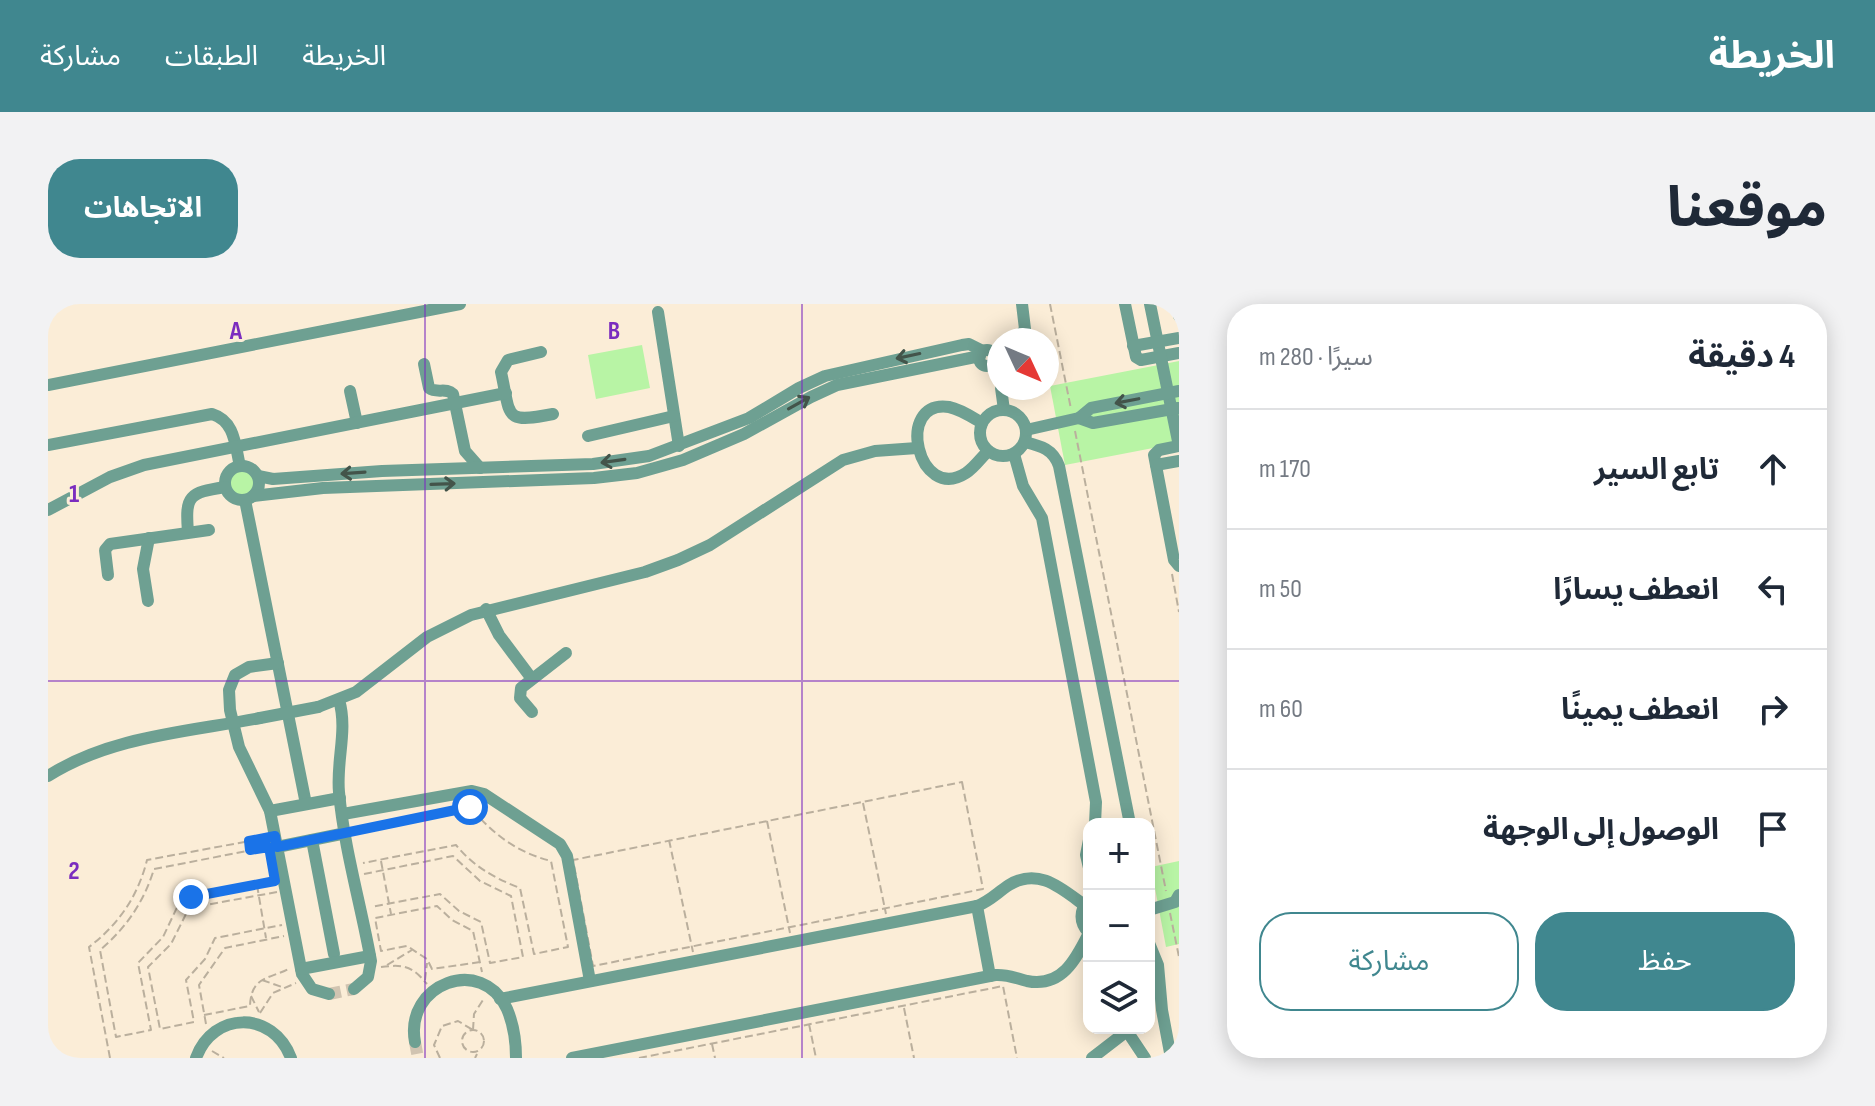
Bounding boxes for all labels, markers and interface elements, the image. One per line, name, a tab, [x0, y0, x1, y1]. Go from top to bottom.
text: الخريطة	[1709, 34, 1835, 79]
text: مشاركة	[40, 40, 121, 73]
text: الطبقات	[165, 40, 258, 73]
text: الخريطة	[302, 40, 386, 73]
button: الاتجاهات	[48, 159, 238, 258]
text: موقعنا	[1667, 176, 1827, 243]
text: A	[229, 316, 243, 347]
text: B	[608, 316, 620, 347]
north arrow	[987, 328, 1059, 400]
text: 4 دقيقة	[1688, 336, 1795, 377]
text: سيرًا · 280 m	[1259, 342, 1373, 373]
one-way arrow	[896, 349, 921, 364]
one-way arrow	[1115, 394, 1140, 409]
one-way arrow	[787, 395, 810, 411]
icon: ahead	[1751, 447, 1795, 491]
text: تابع السير	[1594, 452, 1719, 488]
one-way arrow	[600, 454, 627, 469]
text: 170 m	[1259, 454, 1311, 485]
one-way arrow	[340, 466, 367, 481]
one-way arrow	[429, 476, 456, 491]
text: 1	[69, 479, 79, 510]
icon: left	[1751, 567, 1795, 611]
text: انعطف يسارًا	[1553, 572, 1719, 608]
text: 50 m	[1259, 574, 1302, 605]
icon: right	[1751, 687, 1795, 731]
text: انعطف يمينًا	[1561, 692, 1719, 728]
text: 60 m	[1259, 694, 1303, 725]
route start	[452, 789, 488, 825]
icon: arrive	[1751, 807, 1795, 851]
text: الوصول إلى الوجهة	[1483, 812, 1719, 848]
map controls	[1083, 818, 1155, 1034]
button: +	[1083, 818, 1155, 890]
text: 2	[68, 856, 80, 887]
route end	[173, 879, 209, 915]
button: −	[1083, 890, 1155, 962]
button: مشاركة	[1259, 912, 1519, 1011]
button: حفظ	[1535, 912, 1795, 1011]
button: layers	[1083, 962, 1155, 1034]

